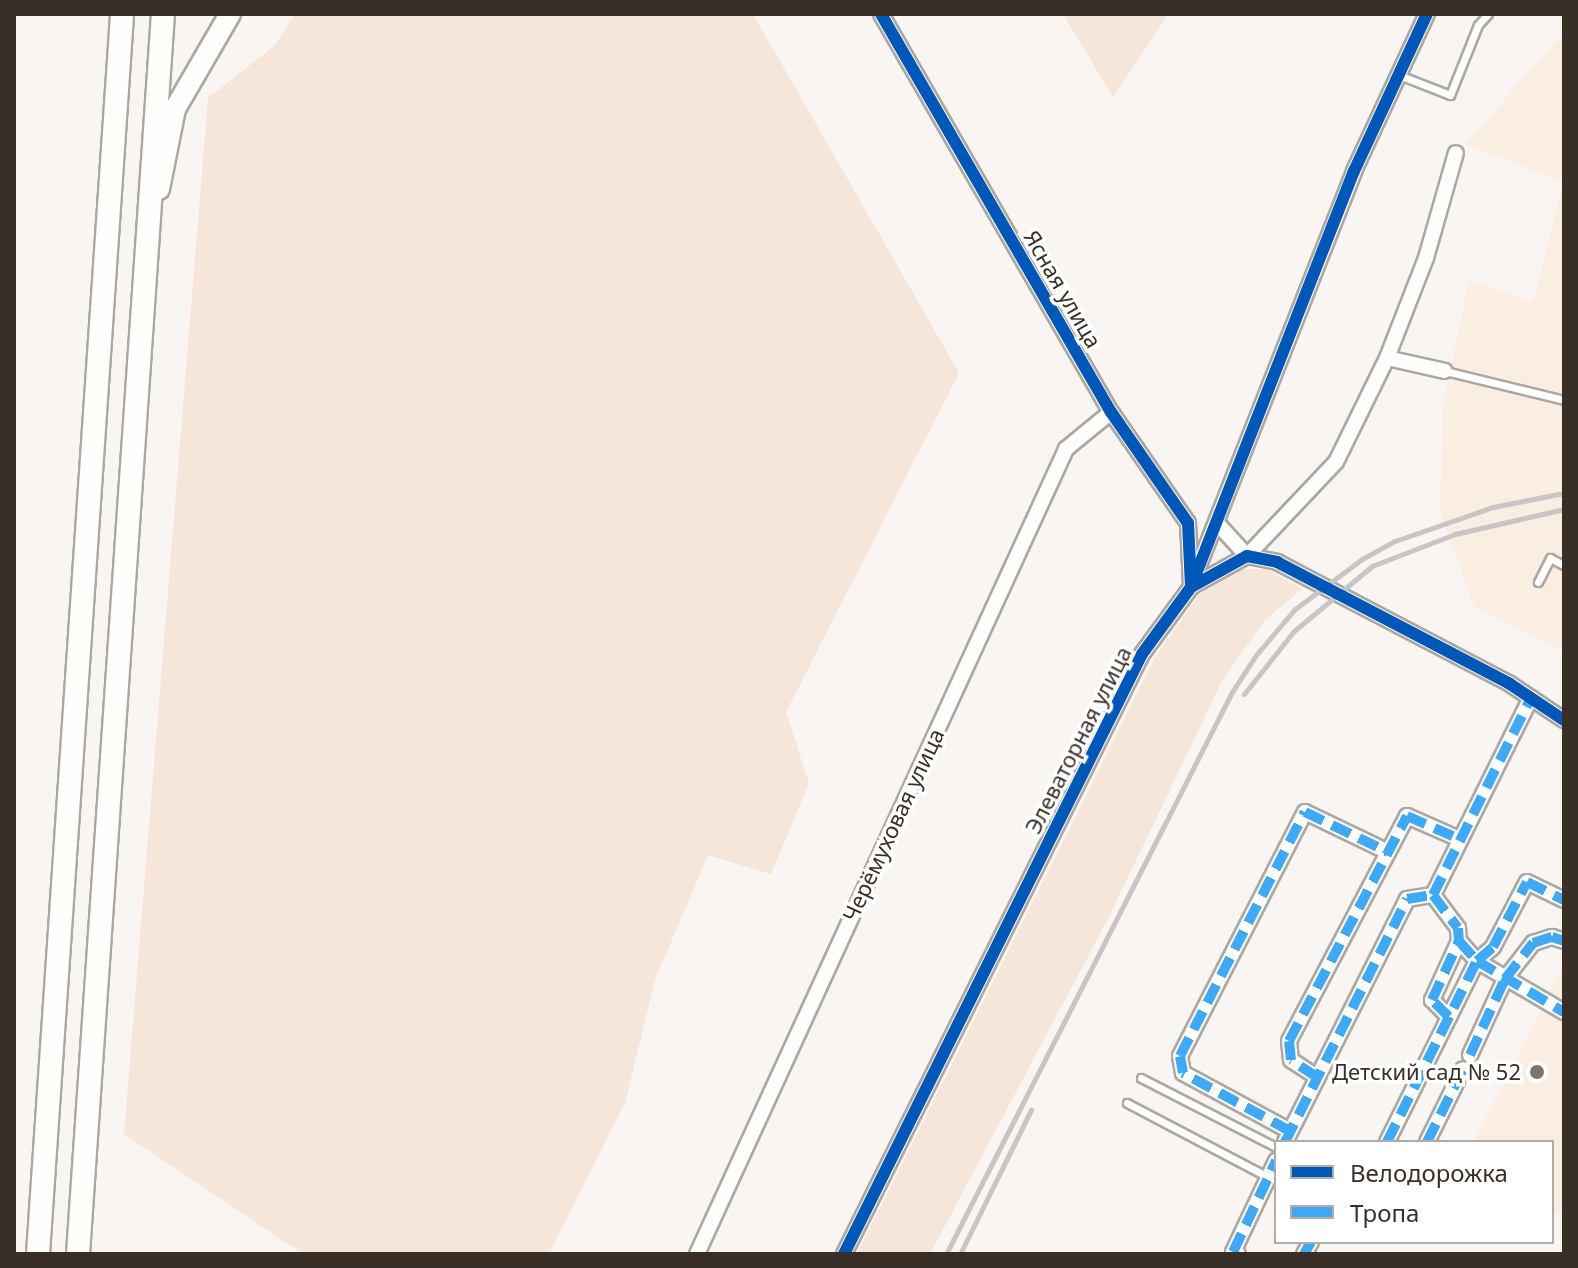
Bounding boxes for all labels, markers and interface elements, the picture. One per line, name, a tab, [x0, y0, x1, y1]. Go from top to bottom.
street label: Ясная улица	[1019, 225, 1107, 353]
street label: Элеваторная улица	[1019, 642, 1137, 838]
street label: Черёмуховая улица	[837, 724, 949, 926]
place label: Детский сад № 52	[1332, 1059, 1521, 1085]
marker: Детский сад № 52	[1528, 1063, 1546, 1081]
legend	[1274, 1140, 1554, 1244]
text: Велодорожка	[1350, 1156, 1508, 1189]
text: Тропа	[1350, 1196, 1419, 1229]

